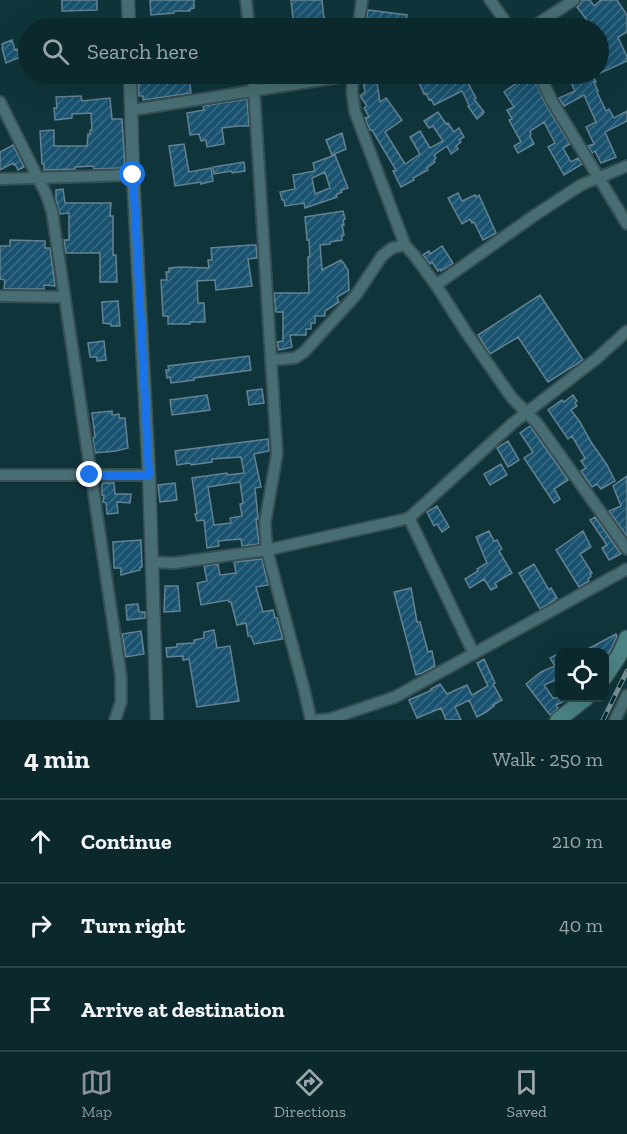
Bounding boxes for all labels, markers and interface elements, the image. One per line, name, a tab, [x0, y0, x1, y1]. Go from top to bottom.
search box	[18, 18, 609, 84]
icon: search	[39, 35, 72, 68]
text: Search here	[87, 38, 198, 65]
route start	[119, 161, 145, 187]
route end	[76, 461, 102, 487]
map controls	[555, 648, 609, 702]
button: locate	[555, 648, 609, 702]
text: 4 min	[24, 743, 90, 775]
text: Walk · 250 m	[493, 747, 603, 771]
icon: ahead	[24, 825, 57, 858]
text: Continue	[81, 828, 172, 855]
text: 210 m	[552, 829, 603, 853]
icon: right	[24, 909, 57, 942]
text: Turn right	[81, 912, 185, 939]
text: 40 m	[559, 913, 603, 937]
icon: arrive	[24, 993, 57, 1026]
text: Arrive at destination	[81, 996, 284, 1023]
tab: Map	[80, 1066, 113, 1121]
tab: Directions	[274, 1066, 346, 1121]
tab: Saved	[507, 1066, 547, 1121]

